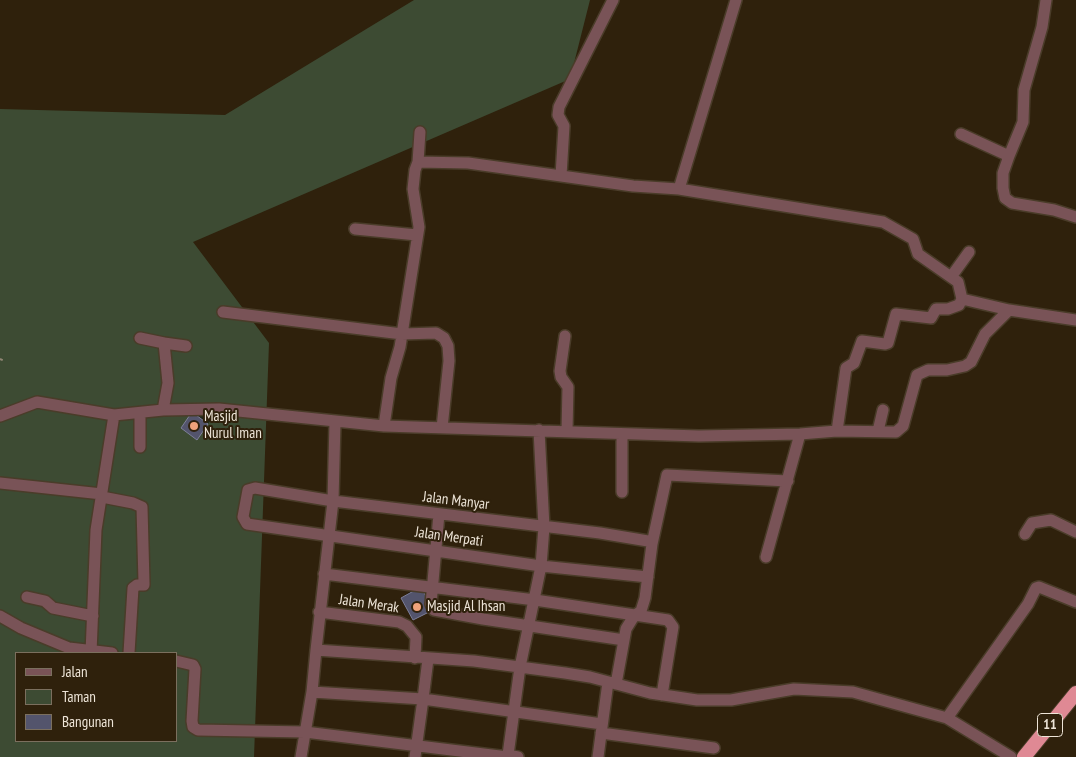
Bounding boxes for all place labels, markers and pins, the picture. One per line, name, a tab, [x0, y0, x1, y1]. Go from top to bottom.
place label: Masjid Nurul Iman	[204, 408, 262, 443]
marker: Masjid Nurul Iman	[188, 420, 200, 432]
place label: Masjid Al Ihsan	[427, 598, 505, 616]
marker: Masjid Al Ihsan	[411, 601, 423, 613]

